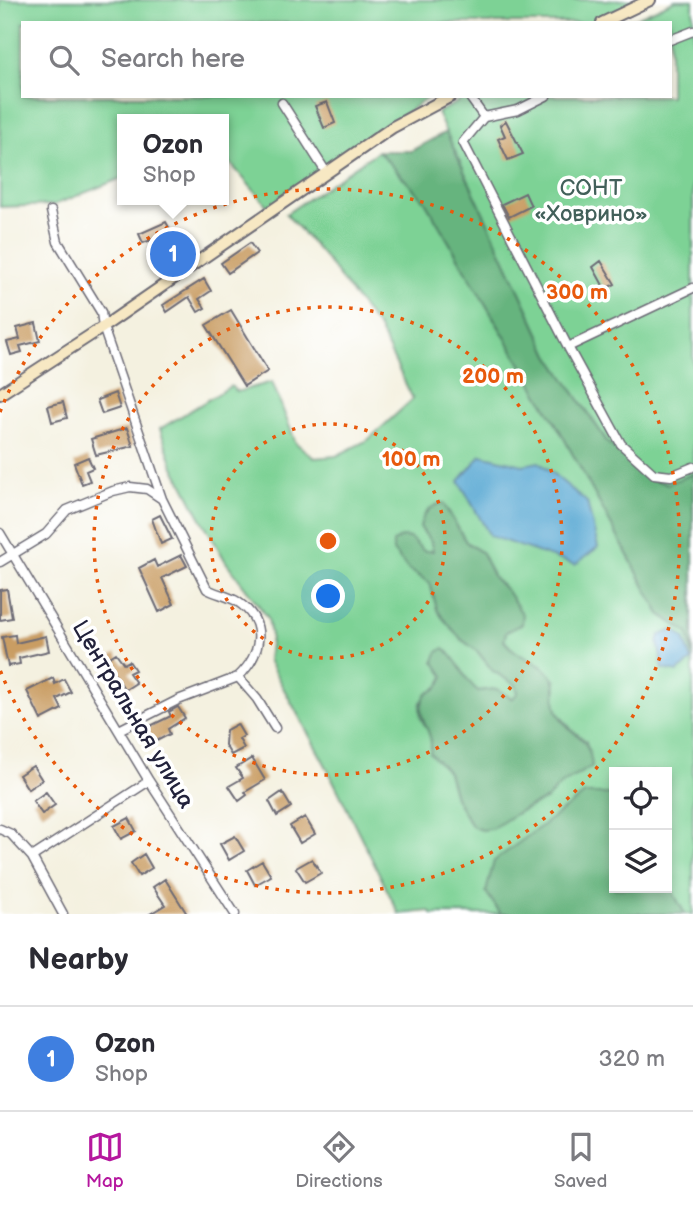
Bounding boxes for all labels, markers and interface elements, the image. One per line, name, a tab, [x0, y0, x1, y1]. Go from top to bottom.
search box	[21, 21, 672, 98]
icon: search	[45, 41, 83, 79]
text: Search here	[101, 44, 245, 75]
popup	[117, 114, 229, 205]
text: Ozon	[143, 130, 203, 161]
text: Shop	[143, 161, 196, 189]
park label: СОНТ «Ховрино»	[534, 174, 648, 228]
pin: 1	[150, 228, 196, 280]
text: 300 m	[546, 280, 608, 305]
text: 200 m	[462, 364, 524, 389]
text: 100 m	[382, 447, 440, 472]
centre of rings	[316, 529, 340, 553]
your location	[311, 579, 345, 613]
street label: Центральная улица	[66, 615, 201, 814]
map controls	[609, 767, 672, 893]
button: locate	[609, 767, 672, 830]
button: layers	[609, 830, 672, 893]
text: Nearby	[28, 942, 128, 978]
text: Ozon	[95, 1029, 156, 1060]
text: 1	[46, 1045, 56, 1073]
text: 320 m	[599, 1045, 665, 1073]
text: Shop	[95, 1060, 148, 1088]
tab: Map	[86, 1128, 124, 1193]
tab: Directions	[295, 1128, 383, 1193]
tab: Saved	[554, 1128, 607, 1193]

